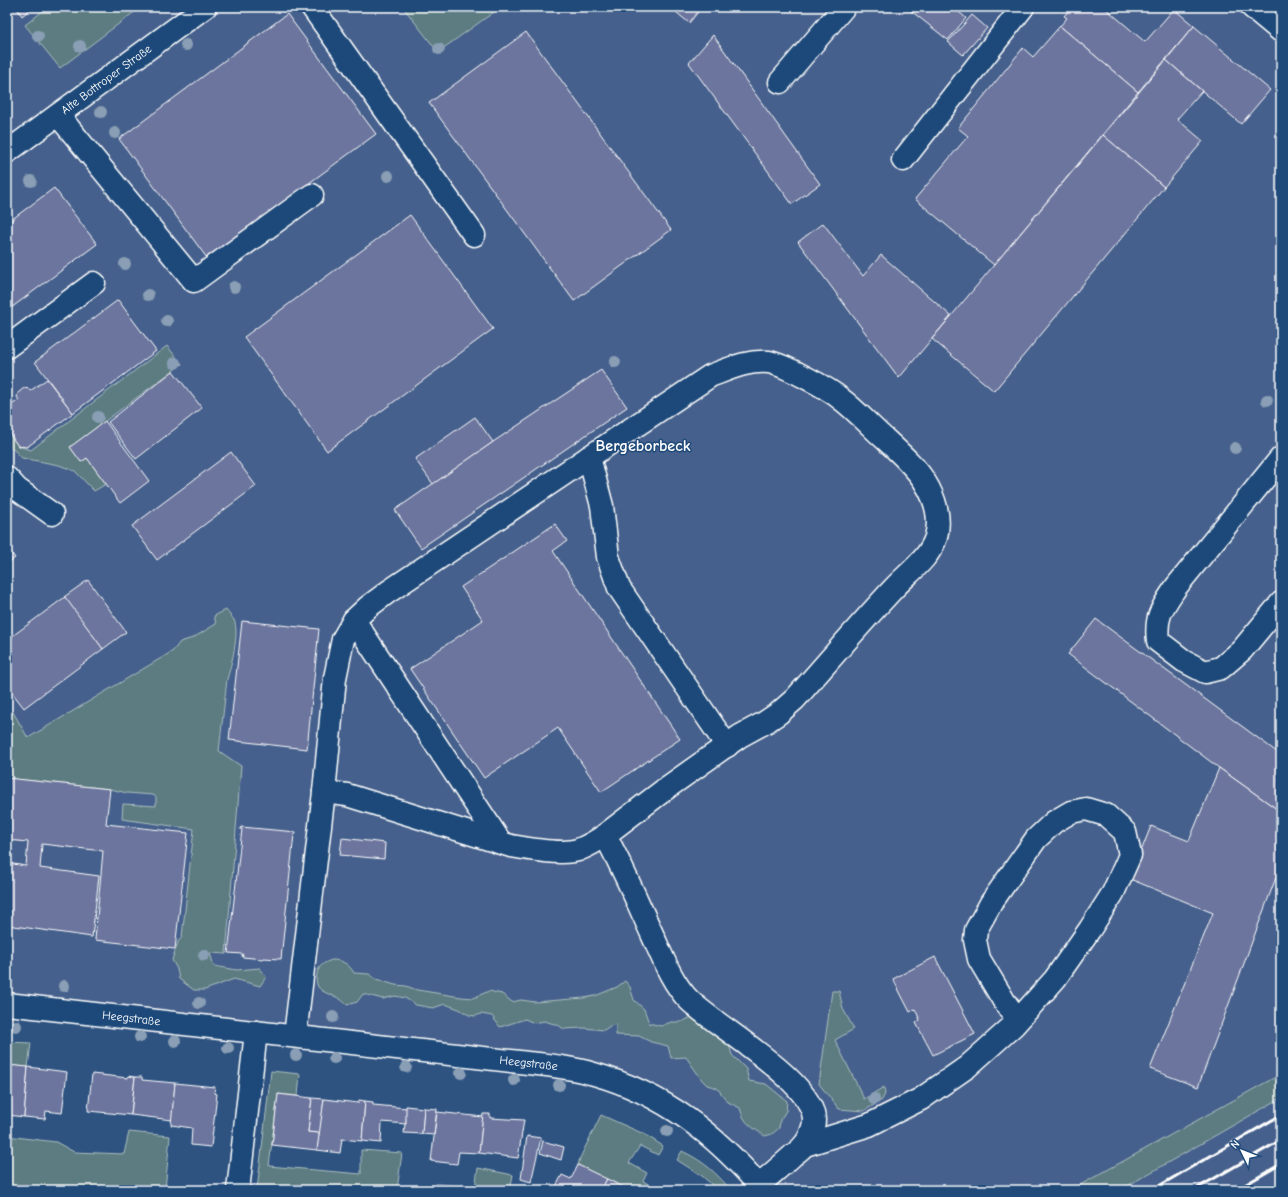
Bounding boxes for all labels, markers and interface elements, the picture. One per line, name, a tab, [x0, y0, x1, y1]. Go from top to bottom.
street label: Alte Bottroper Straße	[58, 42, 154, 117]
district label: Bergeborbeck	[596, 437, 691, 455]
street label: Heegstraße	[101, 1008, 161, 1028]
street label: Heegstraße	[499, 1053, 559, 1073]
north arrow	[1222, 1131, 1262, 1171]
text: N	[1228, 1137, 1242, 1152]

